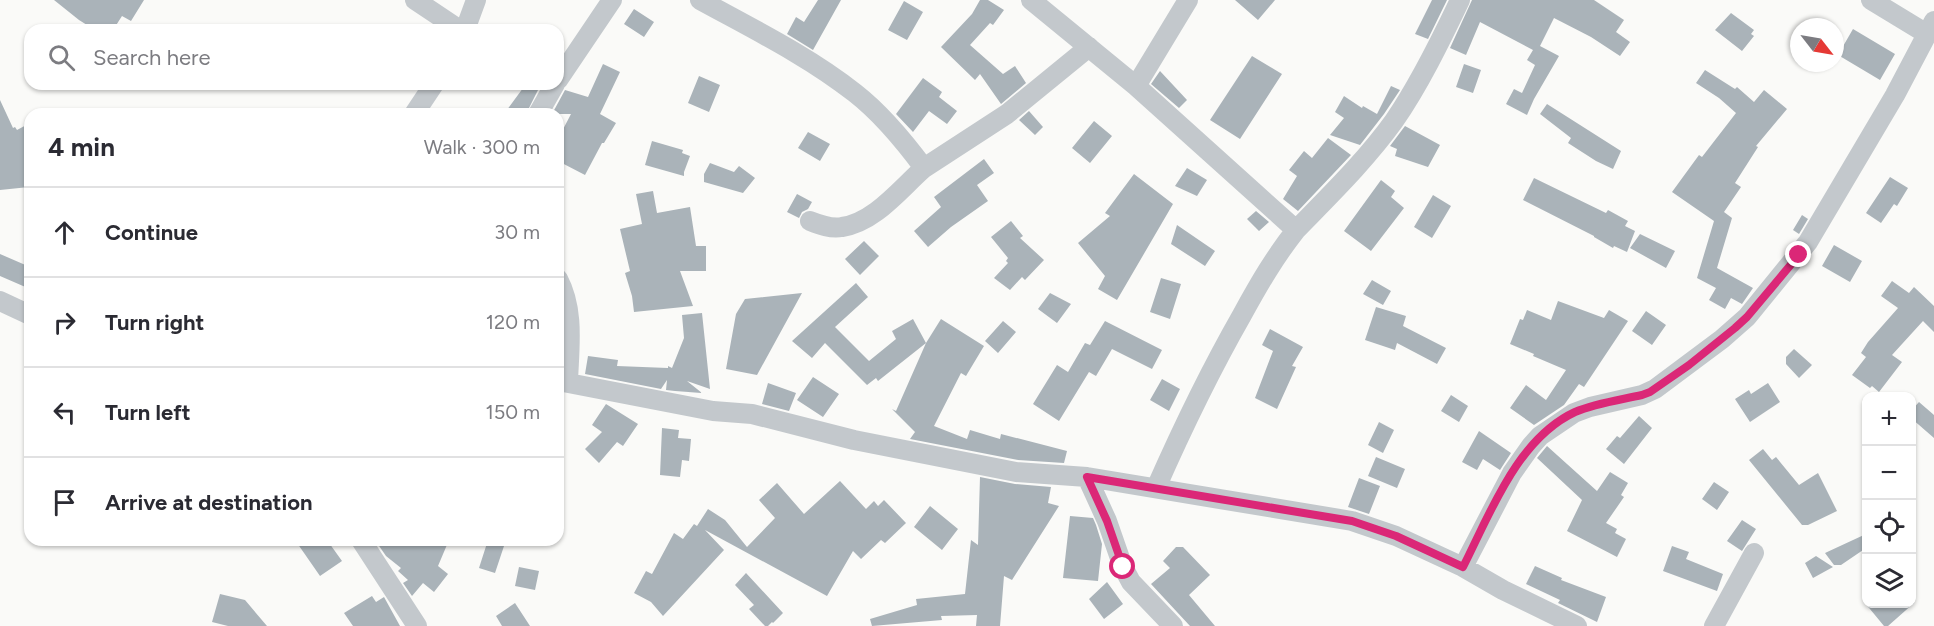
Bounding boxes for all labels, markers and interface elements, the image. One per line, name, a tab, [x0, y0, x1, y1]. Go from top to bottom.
north arrow	[1790, 18, 1844, 72]
search box	[24, 24, 564, 90]
icon: search	[45, 41, 78, 74]
text: Search here	[93, 44, 211, 71]
text: 4 min	[48, 131, 115, 163]
text: Walk · 300 m	[424, 135, 540, 159]
icon: ahead	[48, 216, 81, 249]
text: Continue	[105, 219, 198, 246]
text: 30 m	[494, 220, 540, 244]
route end	[1785, 241, 1811, 267]
icon: right	[48, 306, 81, 339]
text: Turn right	[105, 309, 204, 336]
text: 120 m	[486, 310, 540, 334]
map controls	[1862, 392, 1916, 608]
button: +	[1862, 392, 1916, 446]
icon: left	[48, 396, 81, 429]
text: Turn left	[105, 399, 191, 426]
text: 150 m	[485, 400, 540, 424]
button: −	[1862, 446, 1916, 500]
icon: arrive	[48, 486, 81, 519]
text: Arrive at destination	[105, 489, 313, 516]
button: locate	[1862, 500, 1916, 554]
route start	[1109, 553, 1135, 579]
button: layers	[1862, 554, 1916, 608]

